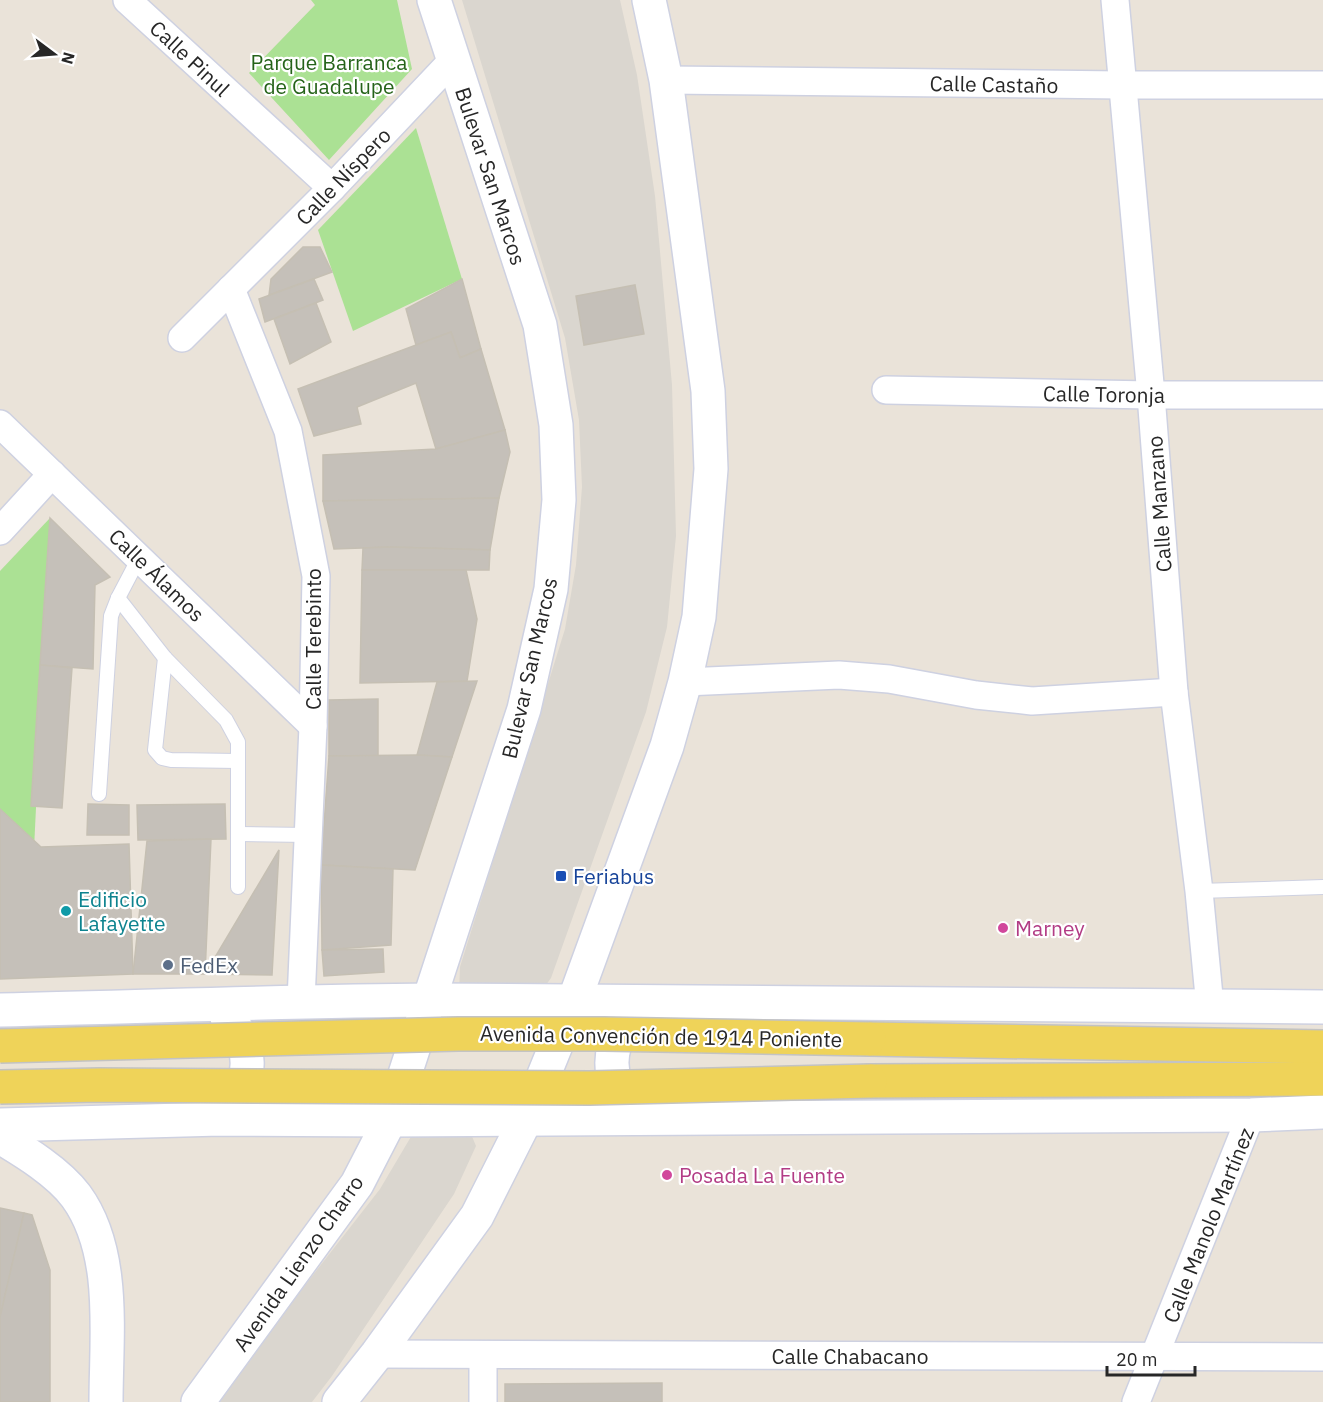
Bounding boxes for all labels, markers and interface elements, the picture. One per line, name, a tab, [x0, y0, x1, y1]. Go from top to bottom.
street label: Calle Pinul	[144, 14, 236, 102]
north arrow	[24, 24, 84, 84]
park label: Parque Barranca de Guadalupe	[250, 48, 408, 100]
text: N	[57, 50, 80, 66]
street label: Calle Castaño	[929, 69, 1059, 99]
street label: Bulevar San Marcos	[449, 84, 533, 268]
street label: Calle Níspero	[289, 121, 397, 231]
street label: Calle Toronja	[1043, 379, 1165, 409]
street label: Calle Manzano	[1140, 435, 1178, 573]
street label: Calle Álamos	[103, 522, 211, 628]
street label: Calle Terebinto	[299, 568, 327, 710]
street label: Bulevar San Marcos	[495, 575, 563, 761]
place label: Feriabus	[573, 862, 654, 890]
marker: Feriabus	[554, 869, 568, 883]
place label: Edificio Lafayette	[78, 885, 166, 937]
marker: Edificio Lafayette	[59, 904, 73, 918]
place label: Marney	[1015, 914, 1085, 942]
marker: Marney	[996, 921, 1010, 935]
place label: FedEx	[180, 951, 238, 979]
marker: FedEx	[161, 958, 175, 972]
street label: Avenida Convención de 1914 Poniente	[480, 1019, 842, 1053]
street label: Calle Manolo Martínez	[1156, 1123, 1260, 1327]
place label: Posada La Fuente	[679, 1161, 845, 1189]
marker: Posada La Fuente	[660, 1168, 674, 1182]
street label: Avenida Lienzo Charro	[227, 1169, 369, 1357]
scale bar	[1107, 1339, 1196, 1377]
street label: Calle Chabacano	[771, 1342, 929, 1370]
text: 20 m	[1116, 1348, 1158, 1371]

